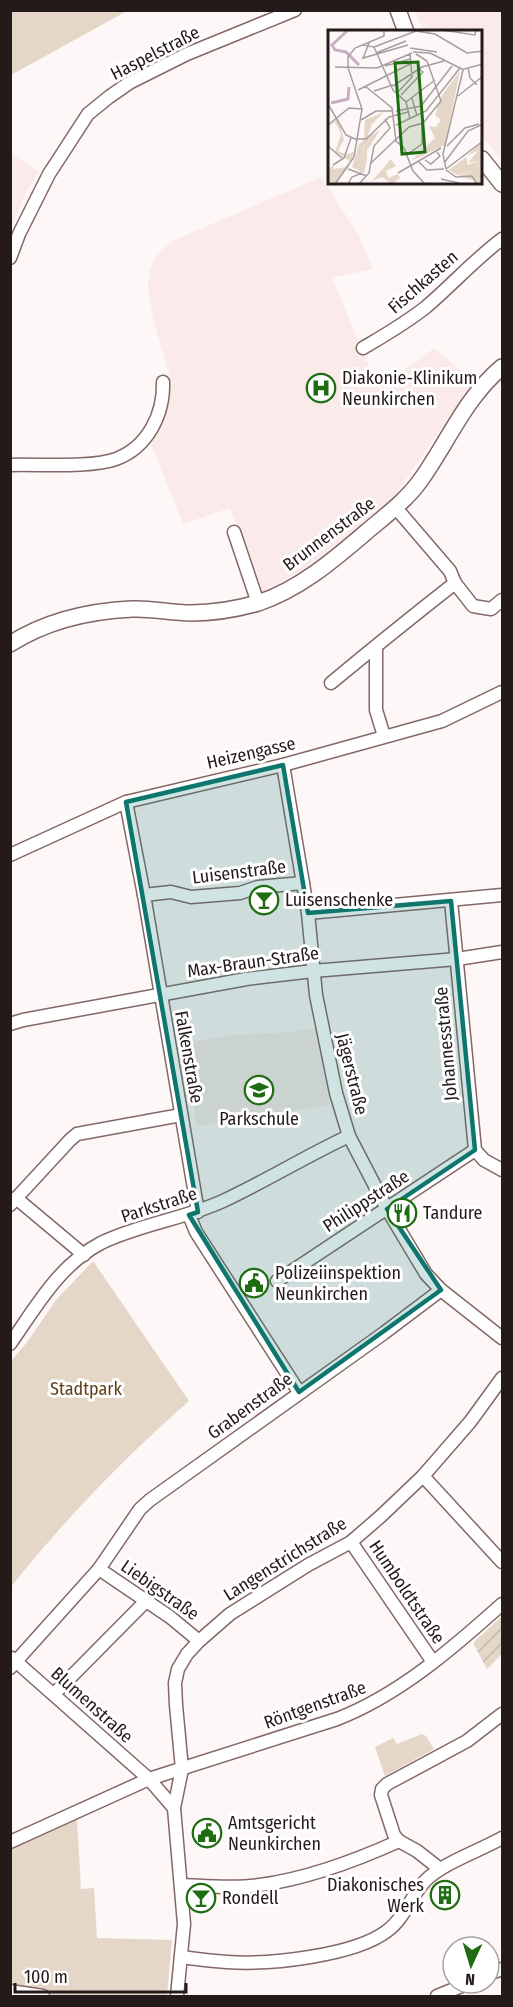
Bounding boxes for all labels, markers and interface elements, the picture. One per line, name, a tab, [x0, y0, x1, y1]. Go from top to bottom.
street label: Haspelstraße	[107, 21, 203, 85]
inset map	[328, 30, 483, 184]
street label: Fischkasten	[384, 246, 462, 318]
place label: Diakonie-Klinikum Neunkirchen	[342, 367, 477, 410]
hospital icon: Diakonie-Klinikum Neunkirchen	[305, 372, 337, 404]
street label: Brunnenstraße	[279, 492, 379, 576]
street label: Heizengasse	[204, 732, 298, 774]
street label: Luisenstraße	[191, 855, 287, 889]
bar icon: Luisenschenke	[248, 884, 280, 916]
place label: Luisenschenke	[285, 889, 393, 911]
street label: Max-Braun-Straße	[186, 942, 320, 982]
street label: Johannesstraße	[430, 986, 462, 1102]
street label: Falkenstraße	[170, 1009, 208, 1105]
street label: Jägerstraße	[331, 1031, 373, 1117]
school or university icon: Parkschule	[243, 1074, 275, 1106]
place label: Parkschule	[219, 1108, 299, 1130]
street label: Philippstraße	[319, 1165, 413, 1237]
street label: Parkstraße	[118, 1182, 200, 1228]
restaurant icon: Tandure	[386, 1197, 418, 1229]
place label: Tandure	[423, 1202, 483, 1224]
place label: Polizeiinspektion Neunkirchen	[275, 1262, 401, 1305]
public building icon: Polizeiinspektion Neunkirchen	[238, 1267, 270, 1299]
street label: Grabenstraße	[203, 1368, 297, 1444]
park label: Stadtpark	[50, 1378, 123, 1400]
street label: Langenstrichstraße	[219, 1512, 351, 1606]
street label: Humboldtstraße	[364, 1536, 450, 1648]
street label: Liebigstraße	[117, 1555, 203, 1625]
street label: Blumenstraße	[46, 1662, 138, 1748]
street label: Röntgenstraße	[261, 1676, 369, 1734]
place label: Amtsgericht Neunkirchen	[228, 1812, 321, 1855]
public building icon: Amtsgericht Neunkirchen	[191, 1817, 223, 1849]
place label: Diakonisches Werk	[327, 1874, 425, 1917]
building icon: Diakonisches Werk	[429, 1879, 461, 1911]
bar icon: Rondell	[185, 1882, 217, 1914]
place label: Rondell	[222, 1887, 279, 1909]
north arrow	[441, 1935, 501, 1995]
scale bar	[15, 1956, 186, 1994]
text: 100 m	[24, 1966, 68, 1988]
text: N	[465, 1970, 475, 1989]

